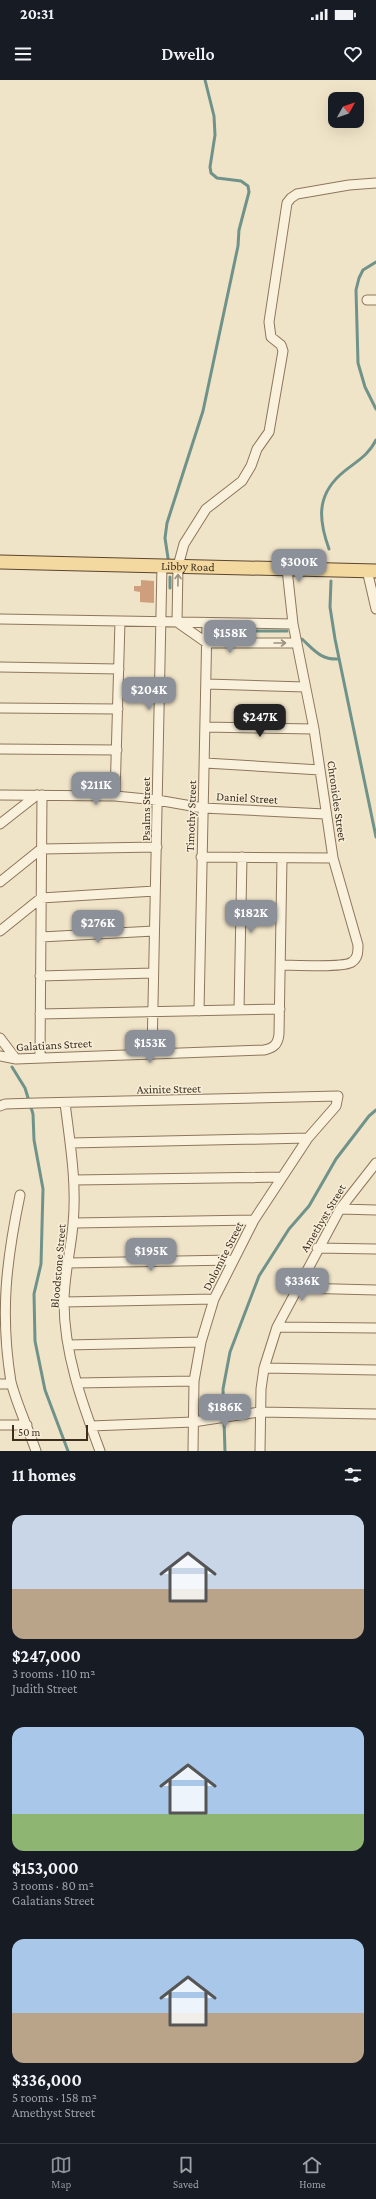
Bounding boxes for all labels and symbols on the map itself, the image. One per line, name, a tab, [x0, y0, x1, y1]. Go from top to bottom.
north arrow	[328, 92, 364, 128]
pin: $300K	[271, 549, 327, 583]
street label: Libby Road	[161, 559, 216, 574]
one-way arrow	[174, 574, 182, 587]
pin: $158K	[202, 620, 258, 654]
one-way arrow	[273, 639, 286, 647]
pin: $204K	[121, 677, 177, 711]
pin: $247K	[232, 704, 288, 738]
street label: Chronicles Street	[324, 760, 350, 843]
pin: $211K	[68, 772, 124, 806]
street label: Psalms Street	[139, 776, 153, 841]
street label: Timothy Street	[183, 779, 199, 852]
street label: Daniel Street	[216, 789, 279, 807]
pin: $182K	[223, 900, 279, 934]
pin: $276K	[70, 910, 126, 944]
pin: $153K	[122, 1030, 178, 1064]
street label: Galatians Street	[16, 1036, 93, 1054]
street label: Axinite Street	[137, 1081, 202, 1097]
street label: Amethyst Street	[297, 1181, 349, 1254]
street label: Dolomite Street	[200, 1218, 247, 1293]
street label: Bloodstone Street	[47, 1222, 69, 1309]
pin: $195K	[123, 1238, 179, 1272]
pin: $336K	[274, 1268, 330, 1302]
pin: $186K	[197, 1394, 253, 1428]
scale bar	[12, 1423, 88, 1442]

